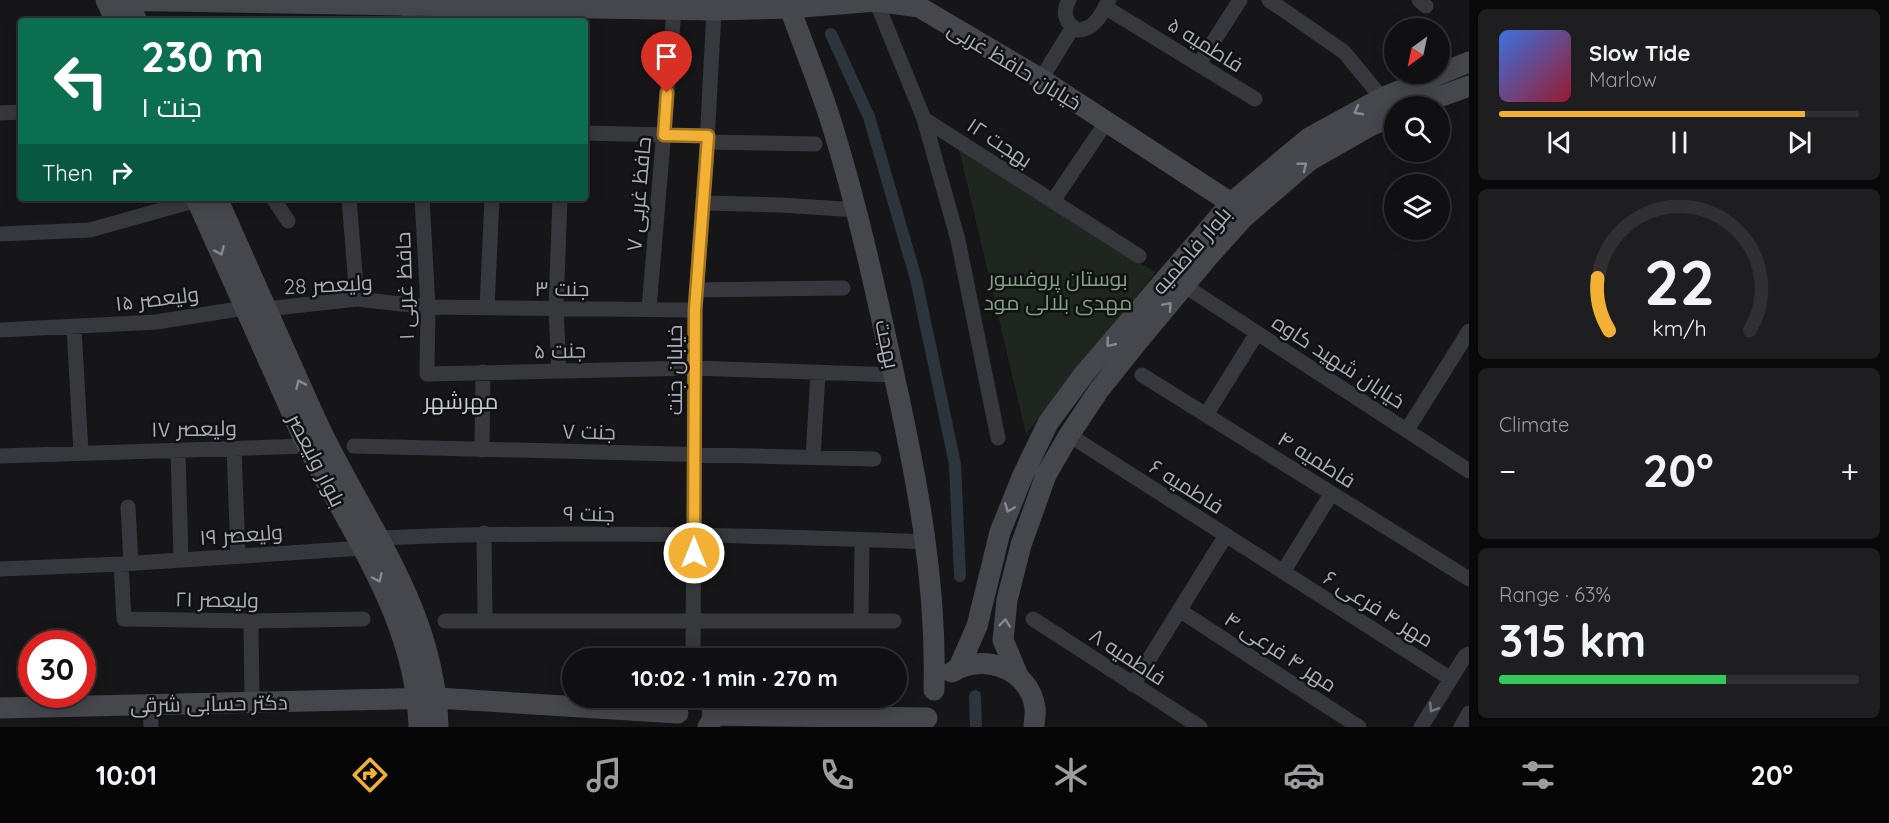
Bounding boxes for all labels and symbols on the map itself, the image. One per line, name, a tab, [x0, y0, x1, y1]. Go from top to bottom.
street label: فاطمیه ۵	[1163, 11, 1249, 77]
street label: خیابان حافظ غربی	[943, 15, 1087, 116]
north arrow	[1384, 18, 1450, 84]
pin	[641, 31, 692, 93]
one-way arrow	[1354, 104, 1364, 115]
street label: بهجت ۱۲	[962, 111, 1038, 174]
street label: حافظ غربی ۷	[620, 136, 657, 252]
one-way arrow	[1296, 162, 1307, 173]
street label: بلوار فاطمیه	[1146, 201, 1236, 299]
street label: حافظ غربی ۱	[389, 231, 420, 341]
one-way arrow	[213, 245, 225, 256]
park label: بوستان پروفسور مهدی بلالی مود	[984, 265, 1132, 316]
street label: ولیعصر 28	[283, 269, 373, 299]
street label: جنت ۳	[535, 275, 589, 301]
street label: ولیعصر ۱۵	[114, 280, 200, 316]
one-way arrow	[1161, 302, 1172, 313]
street label: خیابان شهید کاوه	[1267, 308, 1410, 414]
street label: بهجت	[869, 317, 906, 371]
street label: خیابان جنت	[661, 325, 688, 415]
one-way arrow	[1106, 336, 1117, 347]
street label: جنت ۵	[534, 337, 586, 363]
one-way arrow	[296, 379, 308, 390]
district label: مهرشهر	[422, 387, 498, 415]
street label: بلوار ولیعصر	[282, 408, 352, 511]
street label: ولیعصر ۱۷	[151, 414, 237, 442]
street label: جنت ۷	[562, 418, 616, 444]
street label: فاطمیه ۴	[1273, 425, 1361, 493]
street label: فاطمیه ۶	[1145, 453, 1229, 519]
street label: جنت ۹	[563, 500, 615, 526]
one-way arrow	[1004, 502, 1017, 513]
street label: ولیعصر ۱۹	[199, 518, 283, 550]
position arrow	[662, 521, 726, 585]
street label: مهر ۴ فرعی ۶	[1319, 564, 1439, 653]
one-way arrow	[371, 571, 383, 582]
street label: ولیعصر ۲۱	[175, 585, 259, 613]
street label: مهر ۴ فرعی ۴	[1219, 605, 1342, 698]
one-way arrow	[998, 618, 1011, 627]
street label: فاطمیه ۸	[1085, 622, 1171, 690]
speed limit sign: 30	[18, 630, 96, 708]
street label: دکتر حسابی شرقی	[130, 689, 288, 718]
one-way arrow	[1430, 701, 1441, 712]

